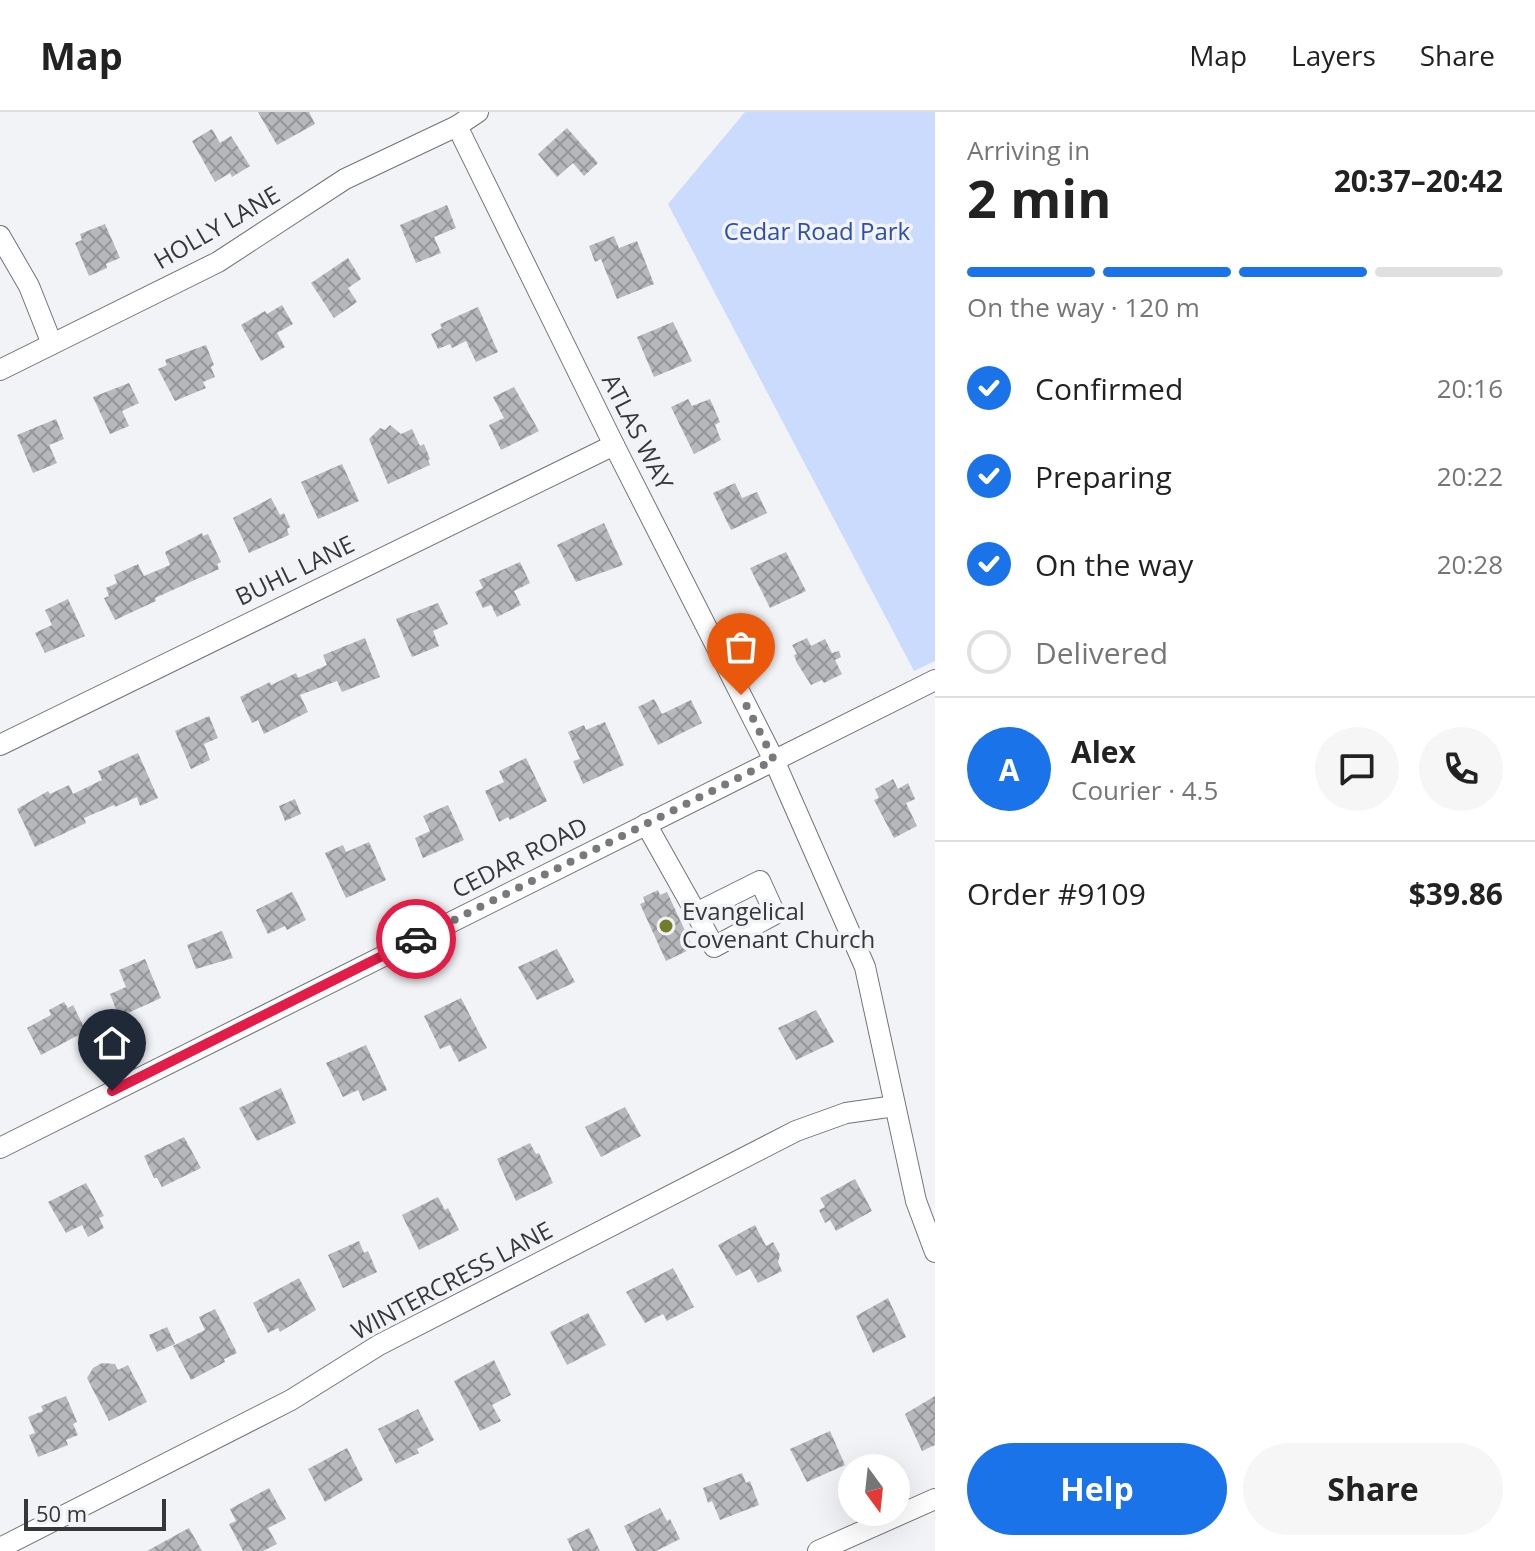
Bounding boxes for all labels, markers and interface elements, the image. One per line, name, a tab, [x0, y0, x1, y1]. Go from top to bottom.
text: Map	[40, 29, 123, 81]
text: Map	[1189, 36, 1247, 74]
text: Layers	[1291, 36, 1376, 74]
text: Share	[1420, 36, 1495, 74]
text: Arriving in	[967, 132, 1090, 168]
text: 20:37–20:42	[1334, 160, 1503, 201]
text: 2 min	[967, 162, 1111, 233]
street label: HOLLY LANE	[147, 177, 285, 276]
park label: Cedar Road Park	[724, 214, 911, 247]
text: On the way · 120 m	[967, 289, 1200, 325]
icon: check	[967, 366, 1011, 410]
street label: ATLAS WAY	[595, 368, 682, 496]
text: Confirmed	[1035, 368, 1183, 409]
text: 20:16	[1437, 370, 1503, 406]
icon: check	[967, 454, 1011, 498]
text: Preparing	[1035, 456, 1172, 497]
text: 20:22	[1437, 458, 1503, 494]
street label: BUHL LANE	[229, 527, 359, 613]
icon: check	[967, 542, 1011, 586]
text: On the way	[1035, 544, 1193, 585]
text: 20:28	[1437, 546, 1503, 582]
pin	[707, 613, 775, 695]
icon: bag	[719, 625, 763, 669]
text: Delivered	[1035, 632, 1168, 673]
button: chat	[1315, 727, 1399, 811]
button: phone	[1419, 727, 1503, 811]
text: Alex	[1071, 731, 1136, 772]
text: A	[999, 749, 1019, 790]
text: Courier · 4.5	[1071, 772, 1218, 808]
street label: CEDAR ROAD	[446, 808, 593, 905]
text: Order #9109	[967, 873, 1146, 914]
text: $39.86	[1409, 873, 1503, 914]
place label: Evangelical Covenant Church	[682, 894, 875, 955]
courier	[376, 899, 456, 979]
icon: car	[394, 917, 438, 961]
marker: Evangelical Covenant Church	[657, 917, 675, 935]
pin	[78, 1009, 146, 1091]
icon: home	[90, 1021, 134, 1065]
street label: WINTERCRESS LANE	[345, 1213, 558, 1347]
button: Help	[967, 1443, 1227, 1535]
button: Share	[1243, 1443, 1503, 1535]
north arrow	[838, 1454, 910, 1526]
map controls	[838, 1454, 910, 1526]
scale bar	[24, 1495, 166, 1531]
text: 50 m	[36, 1498, 87, 1528]

